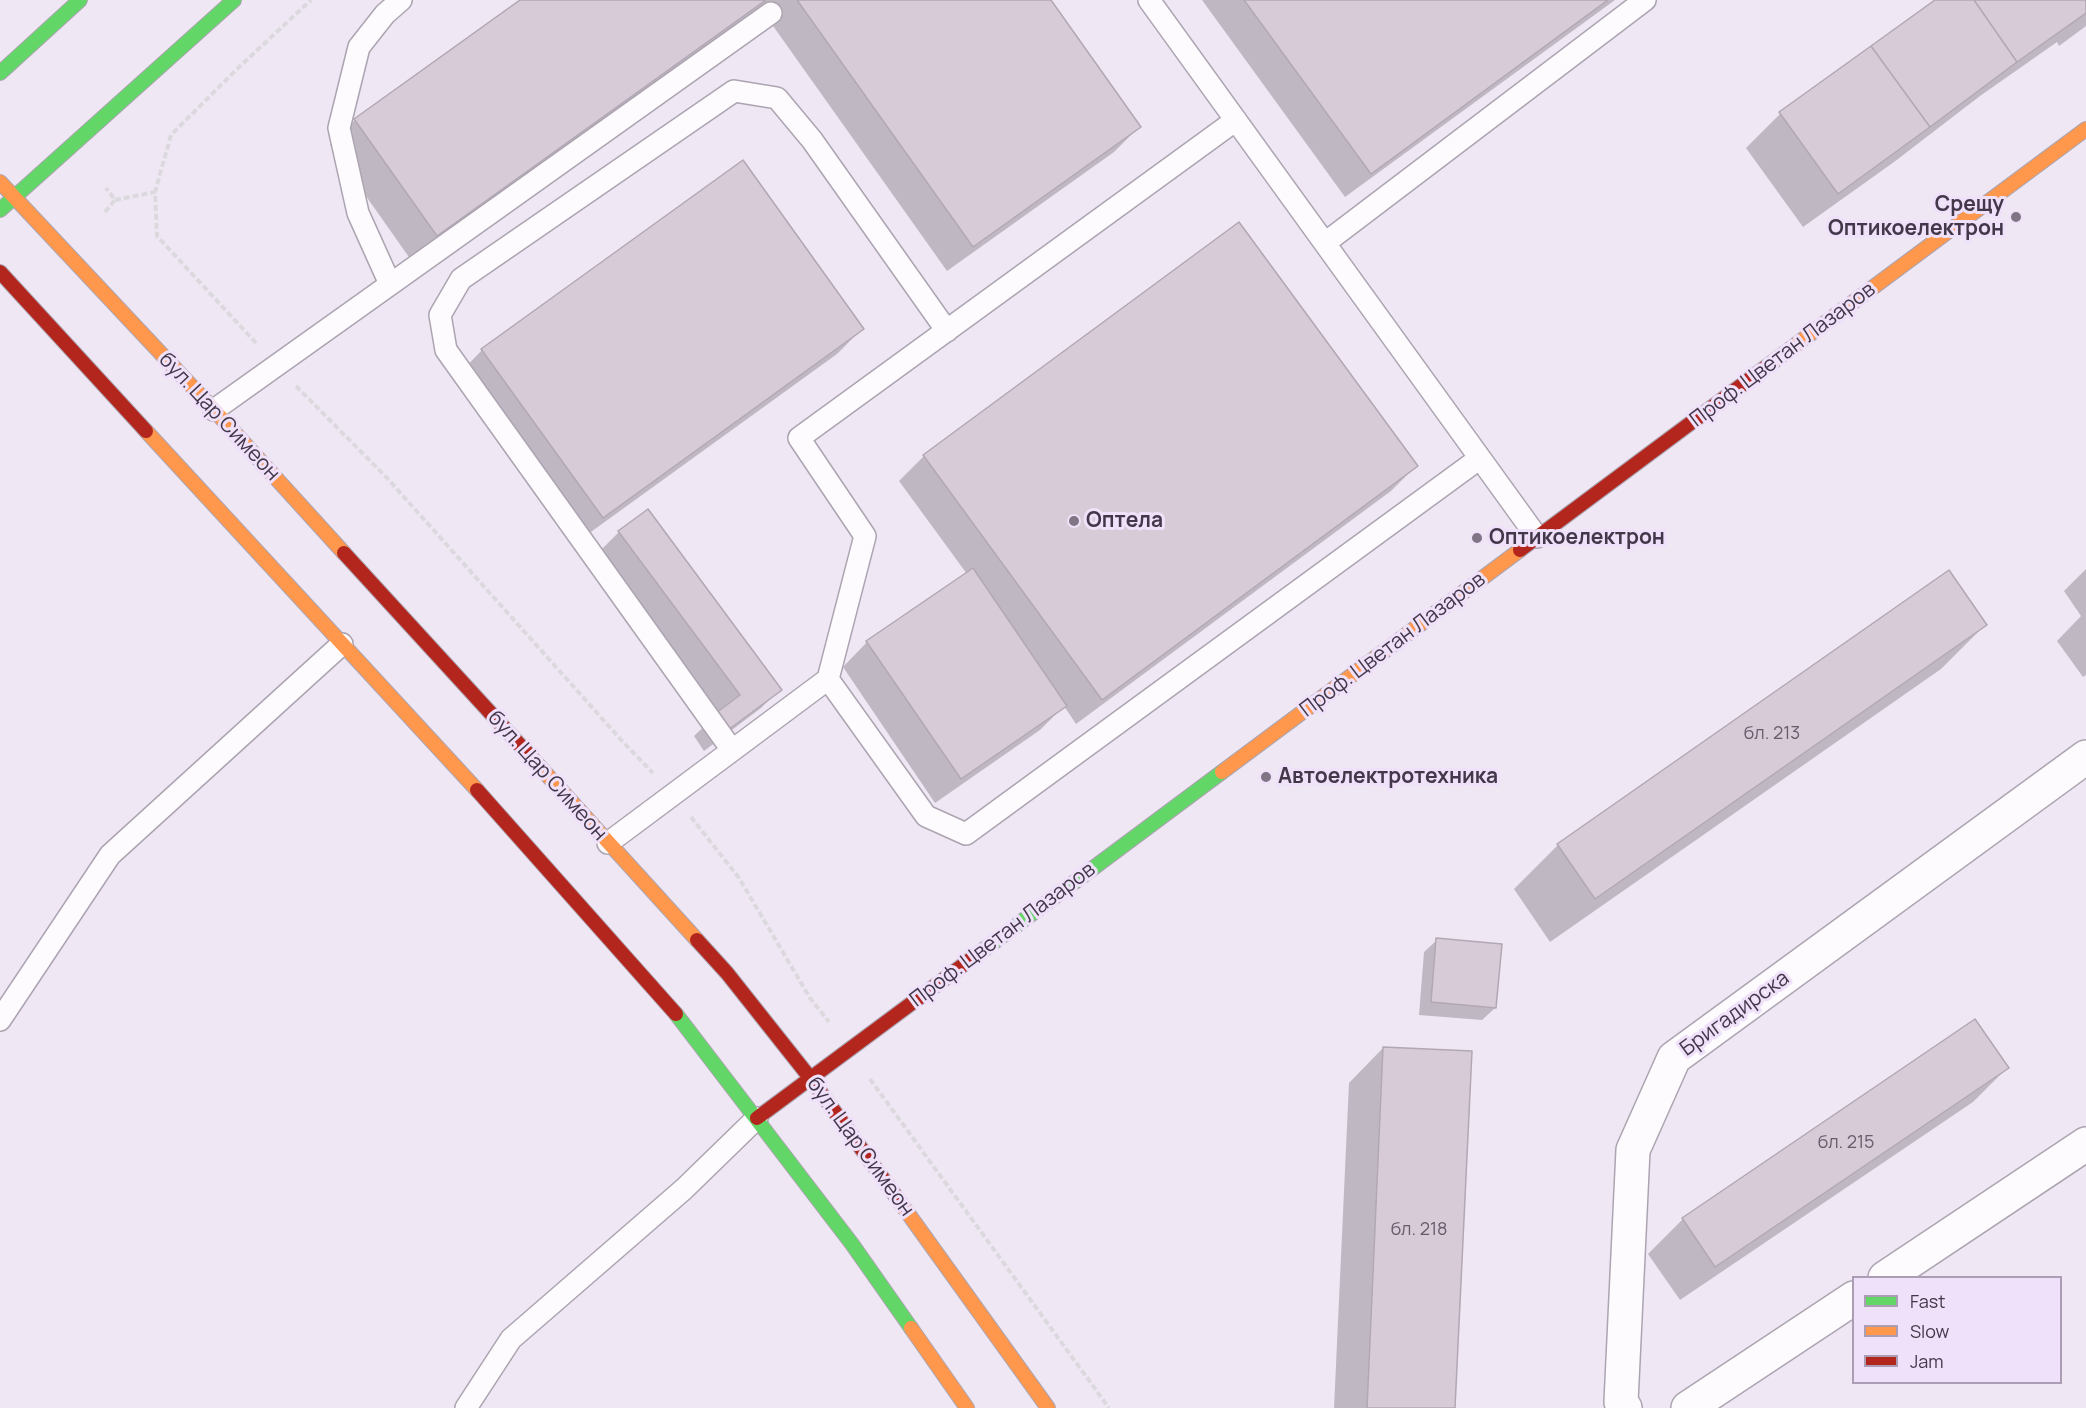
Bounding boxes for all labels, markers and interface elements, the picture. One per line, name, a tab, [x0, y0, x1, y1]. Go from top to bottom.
place label: Срещу Оптикоелектрон	[1828, 192, 2004, 242]
marker: Срещу Оптикоелектрон	[2009, 210, 2023, 224]
street label: Проф. Цветан Лазаров	[1685, 277, 1881, 433]
street label: бул. Цар Симеон	[153, 348, 285, 486]
place label: Оптела	[1086, 508, 1163, 534]
marker: Оптела	[1067, 514, 1081, 528]
place label: Оптикоелектрон	[1489, 525, 1665, 551]
marker: Оптикоелектрон	[1470, 531, 1484, 545]
street label: Проф. Цветан Лазаров	[1295, 567, 1491, 723]
street label: бул. Цар Симеон	[482, 706, 612, 846]
house number: бл. 213	[1744, 723, 1800, 745]
place label: Автоелектротехника	[1278, 764, 1498, 790]
marker: Автоелектротехника	[1259, 770, 1273, 784]
street label: Проф. Цветан Лазаров	[905, 857, 1101, 1013]
street label: Бригадирска	[1676, 966, 1794, 1062]
street label: бул. Цар Симеон	[801, 1072, 919, 1222]
house number: бл. 215	[1818, 1132, 1874, 1154]
house number: бл. 218	[1391, 1219, 1447, 1241]
legend	[1852, 1276, 2062, 1384]
text: Fast	[1910, 1289, 1945, 1313]
text: Slow	[1910, 1319, 1949, 1343]
text: Jam	[1910, 1349, 1944, 1373]

